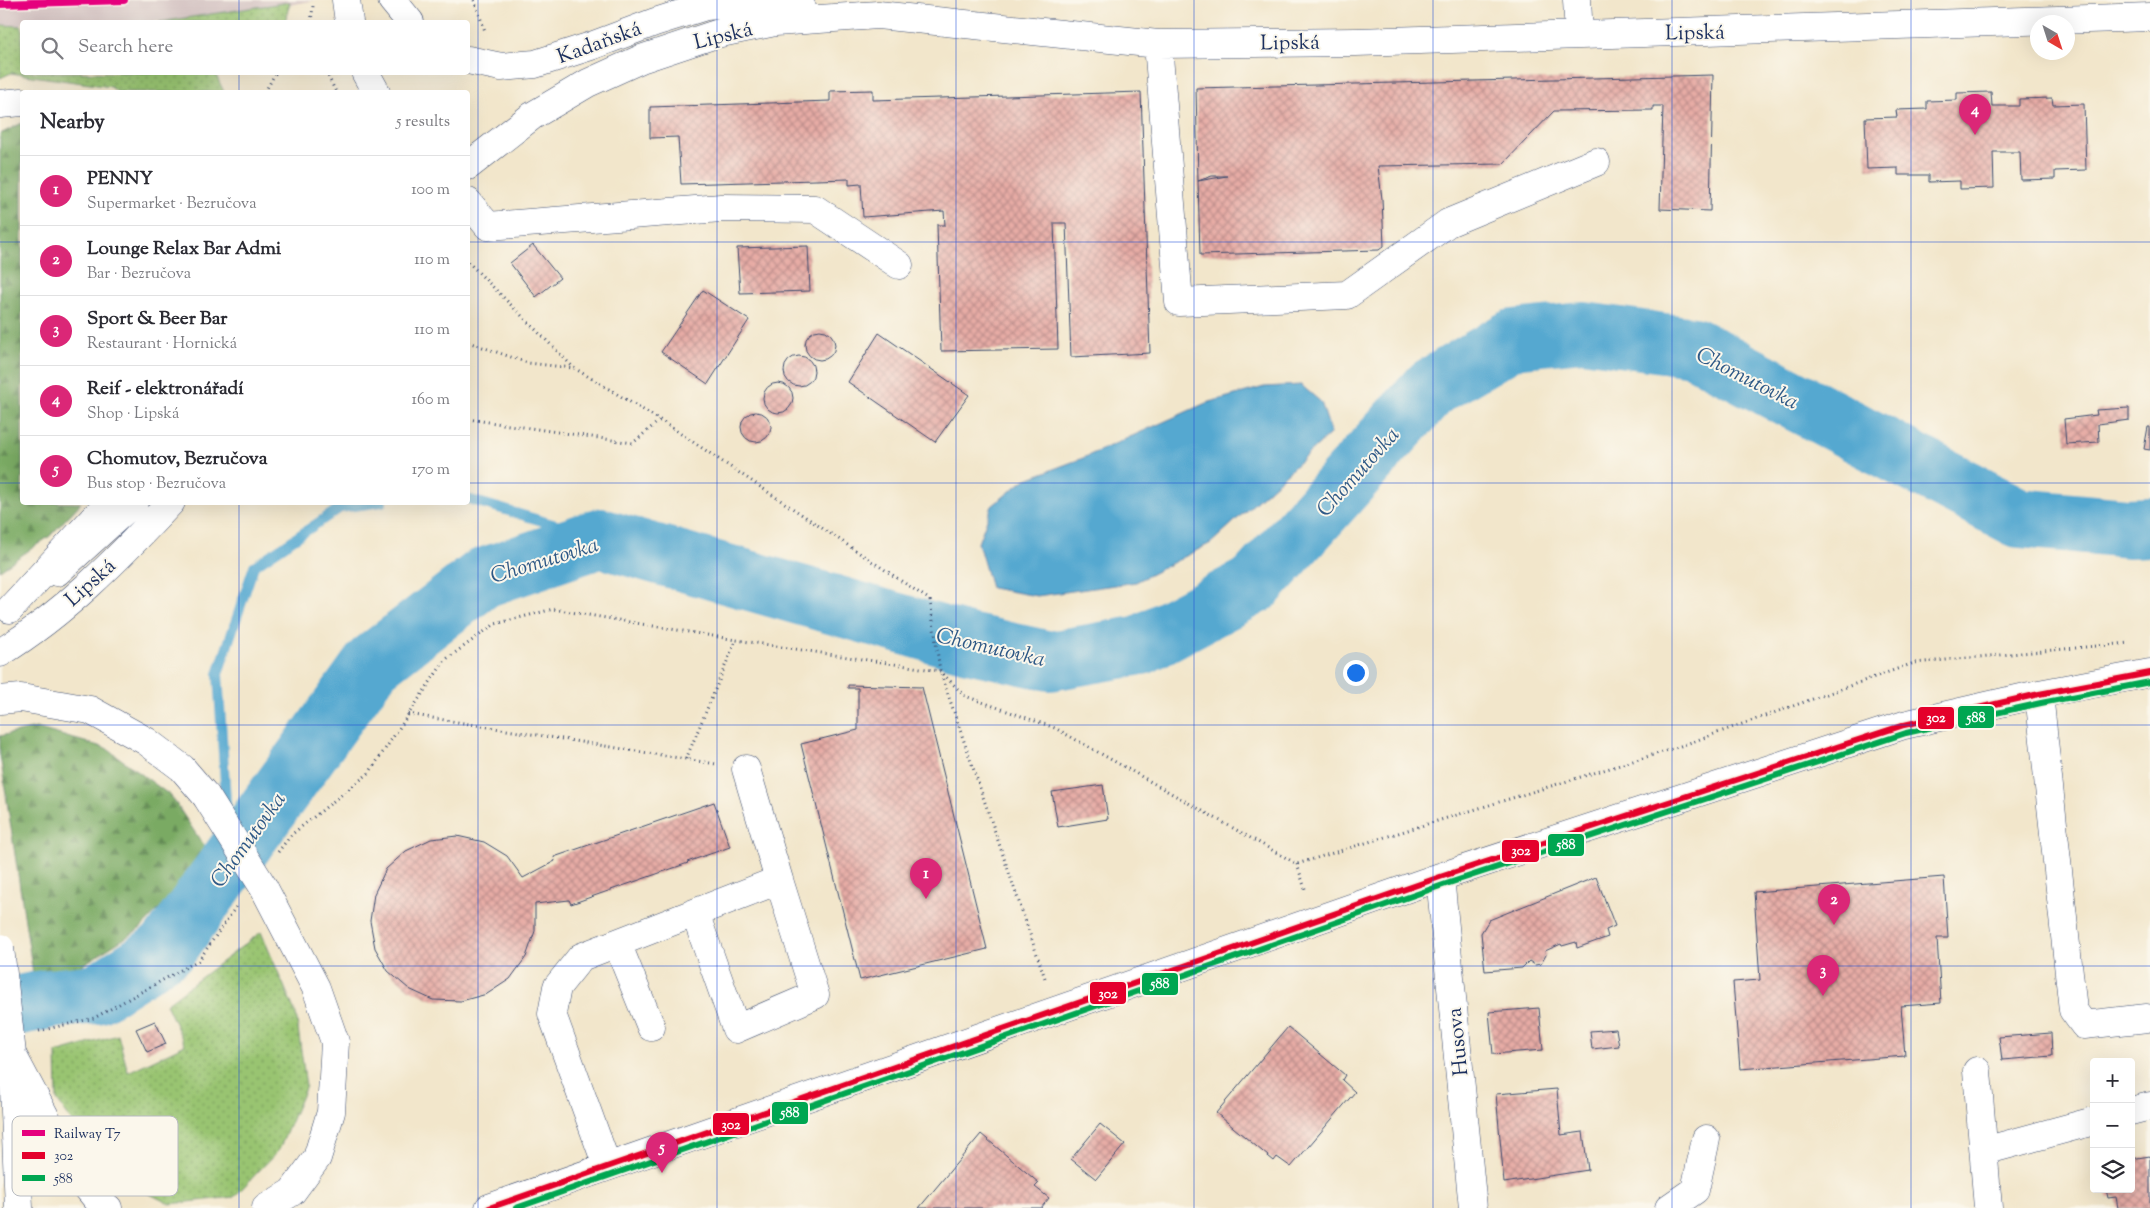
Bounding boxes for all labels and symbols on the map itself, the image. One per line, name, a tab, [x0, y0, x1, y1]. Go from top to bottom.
street label: Kadaňská	[553, 15, 646, 73]
street label: Lipská	[691, 15, 756, 59]
north arrow	[2030, 15, 2075, 60]
street label: Lipská	[1665, 18, 1725, 50]
street label: Lipská	[1260, 28, 1320, 60]
pin: 4	[1959, 94, 1991, 135]
water label: Chomutovka	[1690, 340, 1804, 419]
water label: Chomutovka	[1310, 421, 1408, 525]
water label: Chomutovka	[487, 530, 603, 593]
street label: Lipská	[59, 552, 124, 615]
water label: Chomutovka	[932, 621, 1048, 677]
your location	[1343, 660, 1369, 686]
line badge: 588	[1957, 705, 1995, 729]
line badge: 302	[1917, 706, 1955, 730]
text: 302	[1926, 709, 1946, 729]
text: 588	[1966, 709, 1985, 729]
water label: Chomutovka	[204, 786, 295, 895]
line badge: 588	[1547, 833, 1585, 857]
text: 588	[1556, 836, 1575, 856]
line badge: 302	[1501, 839, 1540, 863]
text: 302	[1511, 842, 1531, 862]
pin: 1	[910, 858, 942, 899]
pin: 2	[1818, 884, 1850, 925]
pin: 3	[1807, 955, 1839, 996]
line badge: 588	[1141, 972, 1179, 996]
text: 588	[1150, 975, 1169, 995]
line badge: 302	[1089, 981, 1127, 1005]
text: 302	[1098, 985, 1118, 1005]
street label: Husova	[1440, 1006, 1477, 1077]
line badge: 588	[771, 1101, 809, 1125]
text: 588	[780, 1104, 799, 1124]
line badge: 302	[712, 1112, 750, 1136]
legend	[12, 1116, 178, 1196]
text: 302	[721, 1116, 741, 1136]
text: Railway T7	[54, 1125, 121, 1145]
pin: 5	[646, 1132, 678, 1173]
text: 302	[54, 1147, 74, 1167]
text: 588	[53, 1170, 73, 1190]

